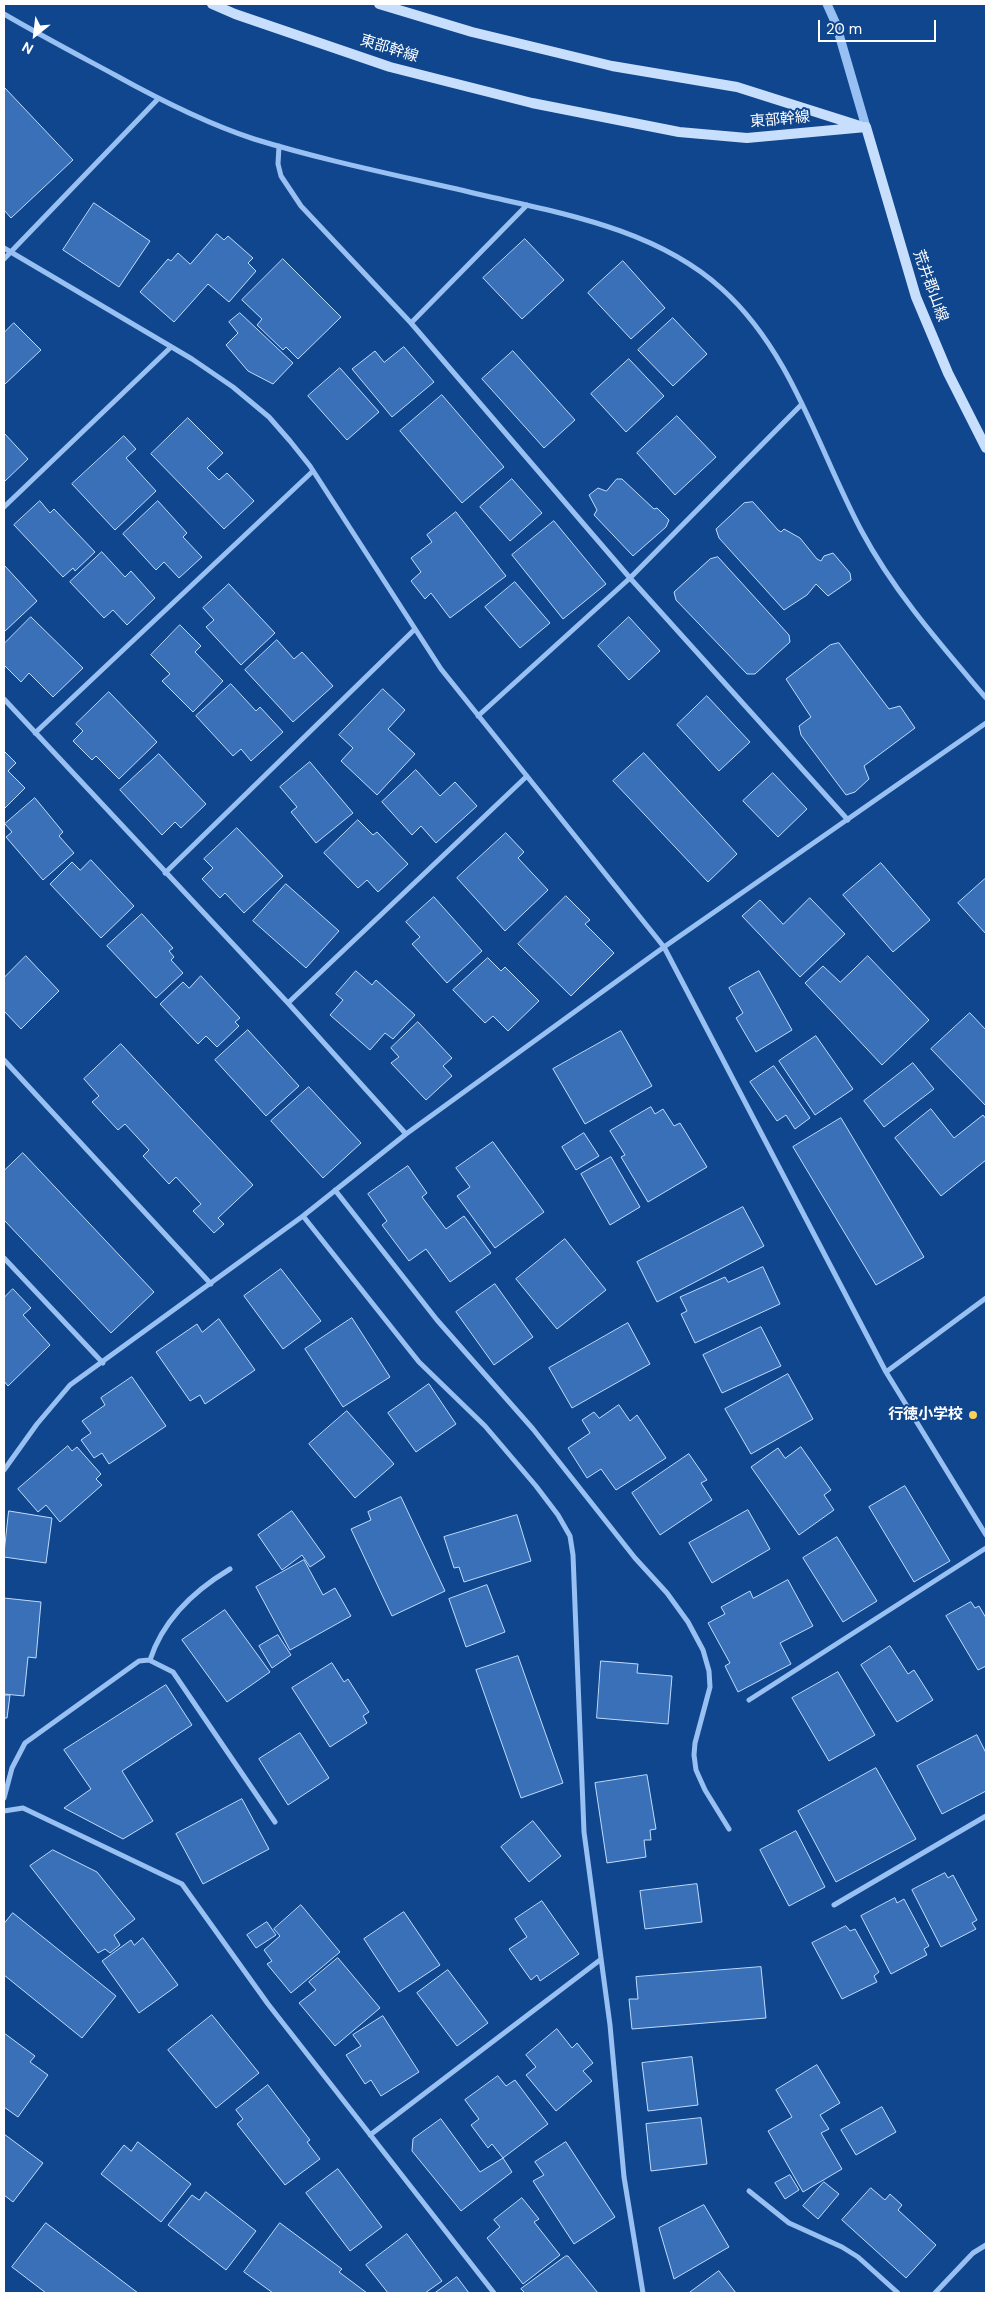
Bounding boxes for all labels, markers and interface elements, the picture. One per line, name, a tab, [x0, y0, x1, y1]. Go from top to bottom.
north arrow	[10, 10, 60, 60]
scale bar	[820, 10, 938, 42]
text: 20 m	[826, 19, 862, 39]
street label: 東部幹線	[358, 32, 420, 66]
text: N	[19, 38, 37, 58]
street label: 東部幹線	[749, 108, 811, 132]
street label: 荒井郡山線	[909, 248, 951, 324]
place label: 行徳小学校	[888, 1406, 963, 1424]
marker: 行徳小学校	[967, 1409, 979, 1421]

